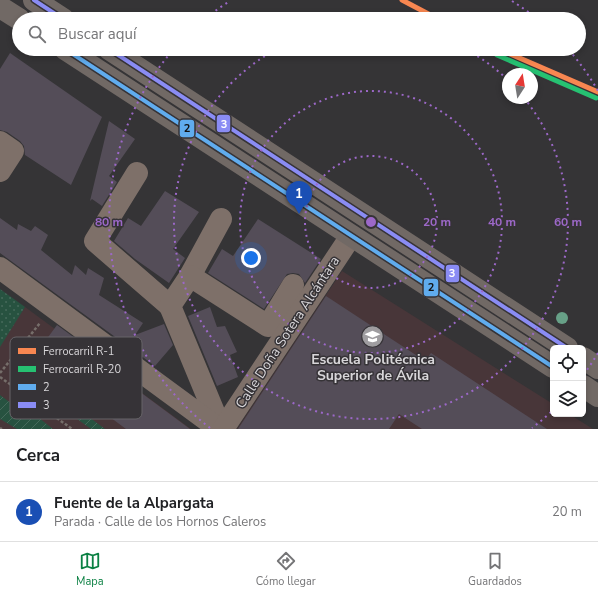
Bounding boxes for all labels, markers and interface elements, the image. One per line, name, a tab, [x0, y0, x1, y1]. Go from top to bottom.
search box	[12, 12, 586, 56]
icon: search	[26, 23, 48, 45]
text: Buscar aquí	[58, 24, 136, 44]
north arrow	[502, 68, 538, 104]
line badge: 3	[216, 114, 231, 133]
text: 3	[221, 117, 227, 132]
line badge: 2	[179, 119, 195, 138]
text: 2	[184, 121, 191, 136]
pin: 1	[286, 181, 312, 214]
text: 80 m	[95, 214, 123, 230]
text: 20 m	[423, 214, 451, 230]
text: 40 m	[488, 214, 516, 230]
text: 60 m	[554, 214, 582, 230]
centre of rings	[364, 215, 378, 229]
your location	[241, 248, 261, 268]
street label: Calle Doña Sotera Alcántara	[231, 252, 344, 412]
line badge: 3	[445, 264, 460, 283]
text: 3	[449, 266, 455, 281]
line badge: 2	[423, 278, 439, 297]
text: 2	[428, 280, 435, 295]
school or university icon: Escuela Politécnica Superior de Ávila	[360, 324, 386, 350]
legend	[10, 337, 142, 419]
text: Ferrocarril R-1	[43, 344, 114, 359]
map controls	[550, 345, 586, 417]
button: locate	[550, 345, 586, 381]
place label: Escuela Politécnica Superior de Ávila	[311, 350, 435, 385]
text: Ferrocarril R-20	[43, 362, 121, 377]
text: 2	[43, 380, 50, 395]
button: layers	[550, 381, 586, 417]
text: 3	[43, 398, 50, 413]
text: Cerca	[16, 444, 60, 467]
text: Fuente de la Alpargata	[54, 493, 214, 513]
text: 1	[25, 503, 33, 521]
text: 20 m	[552, 503, 582, 521]
text: Parada · Calle de los Hornos Caleros	[54, 513, 266, 531]
tab: Mapa	[76, 550, 104, 589]
tab: Cómo llegar	[256, 550, 316, 589]
tab: Guardados	[468, 550, 522, 589]

